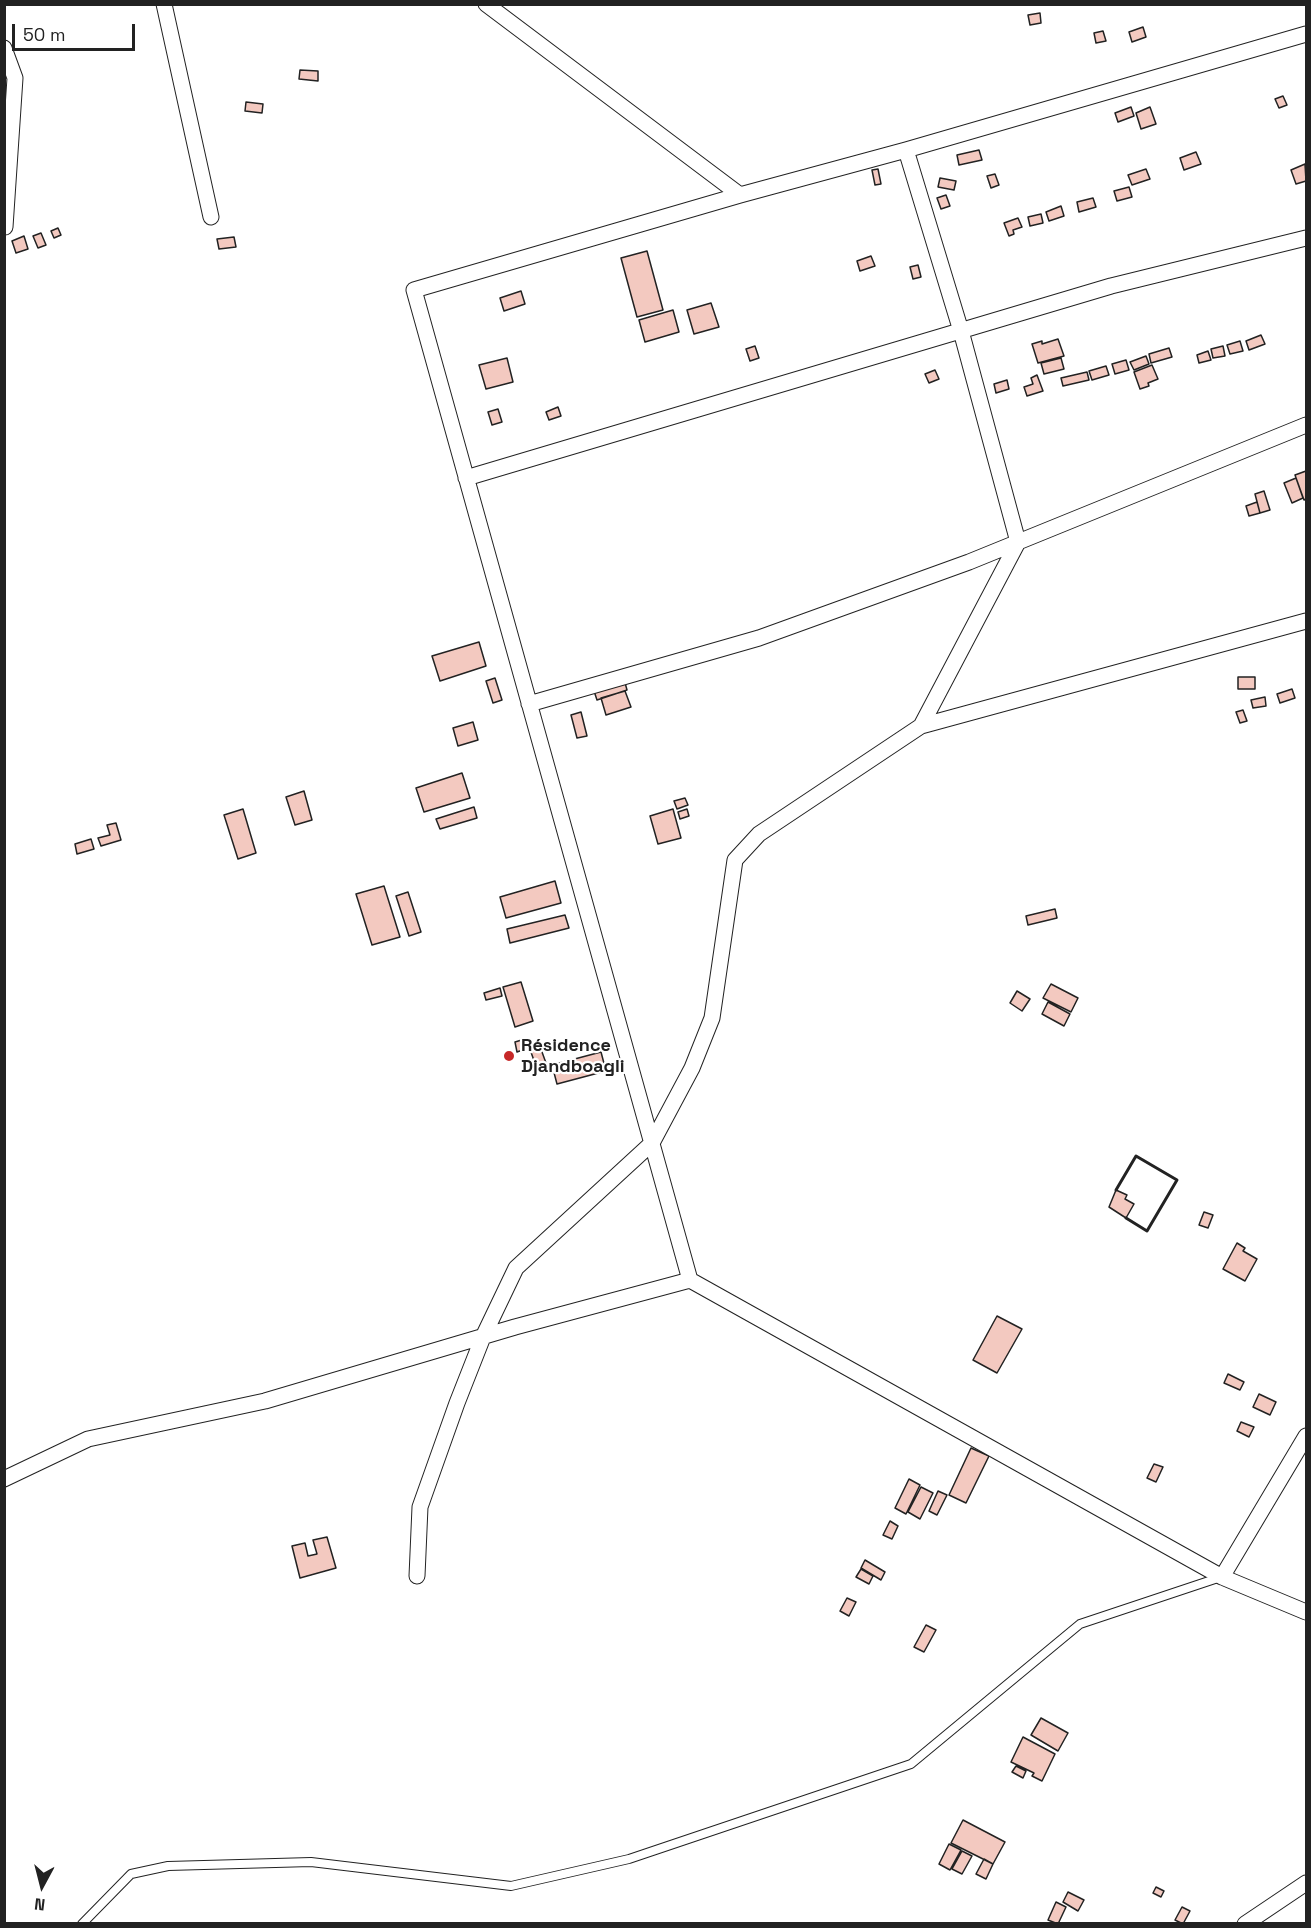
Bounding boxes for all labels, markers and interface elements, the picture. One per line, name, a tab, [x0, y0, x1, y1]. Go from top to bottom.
scale bar	[15, 12, 138, 50]
text: 50 m	[23, 23, 65, 46]
place label: Résidence Djandboagli	[521, 1035, 625, 1078]
marker: Résidence Djandboagli	[502, 1049, 516, 1063]
north arrow	[12, 1856, 72, 1916]
text: N	[33, 1893, 46, 1915]

